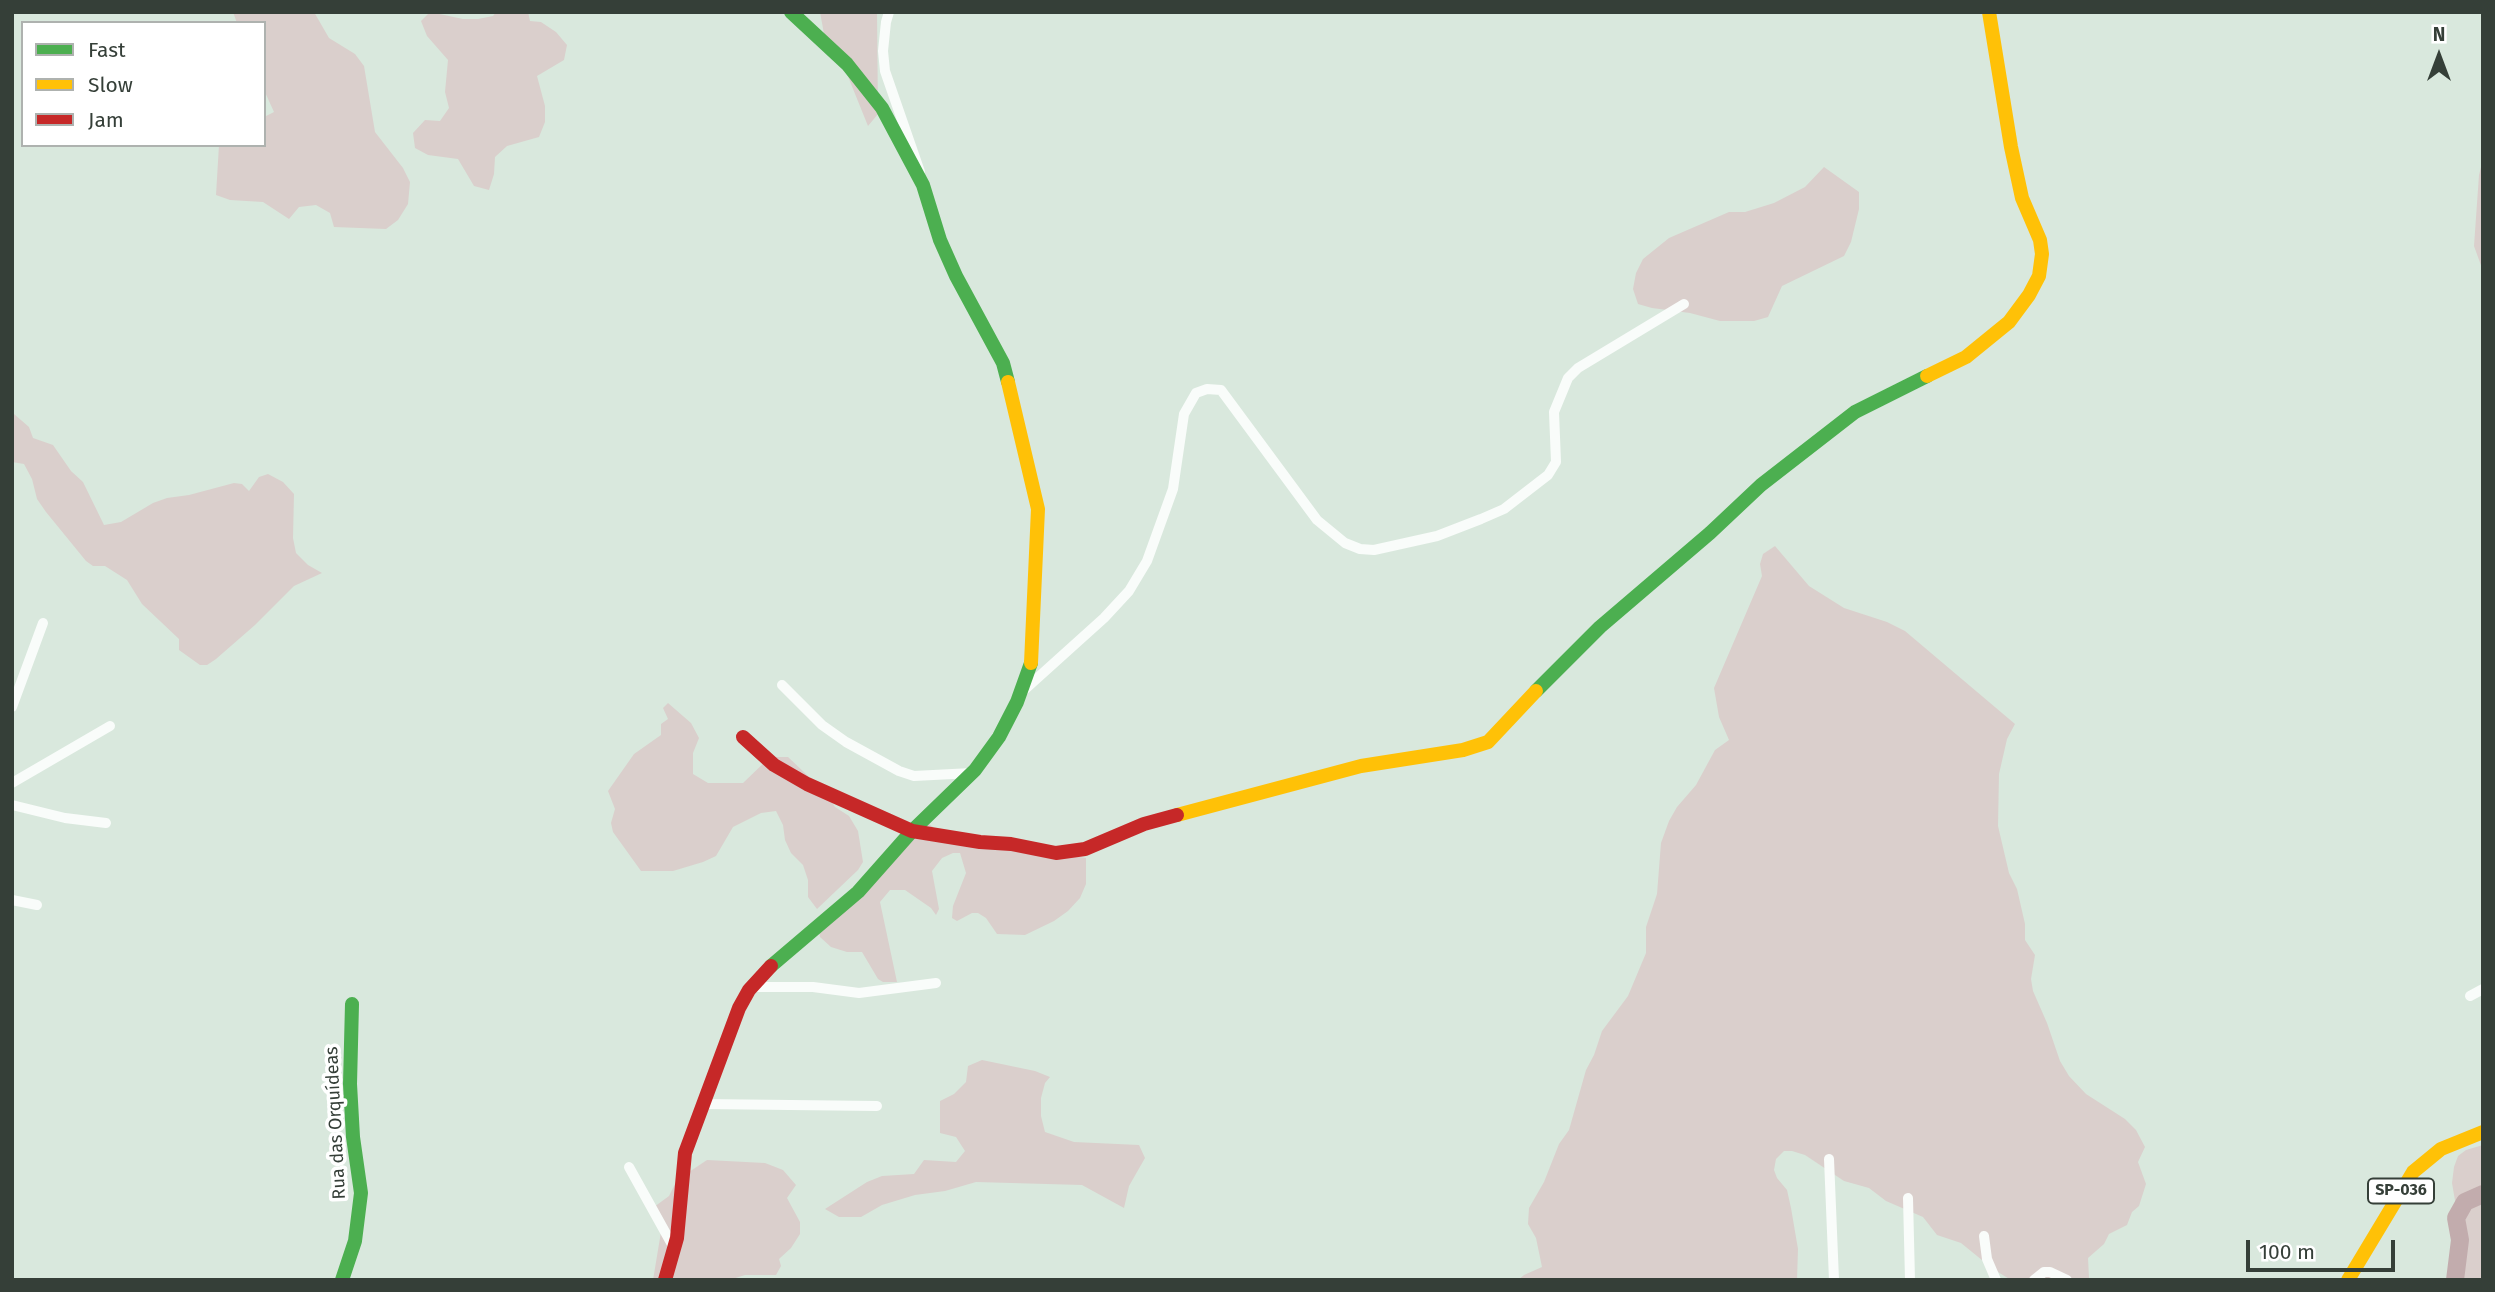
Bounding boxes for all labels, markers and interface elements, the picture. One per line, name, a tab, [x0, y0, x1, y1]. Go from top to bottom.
legend	[21, 21, 266, 147]
north arrow	[2404, 21, 2474, 91]
text: N	[2433, 23, 2445, 46]
text: Fast	[88, 37, 126, 63]
text: Slow	[88, 72, 133, 98]
text: Jam	[88, 107, 124, 133]
street label: Rua das Orquídeas	[321, 1046, 351, 1200]
road number: SP-036	[2368, 1178, 2434, 1204]
scale bar	[2250, 1226, 2399, 1270]
text: 100 m	[2259, 1239, 2315, 1265]

